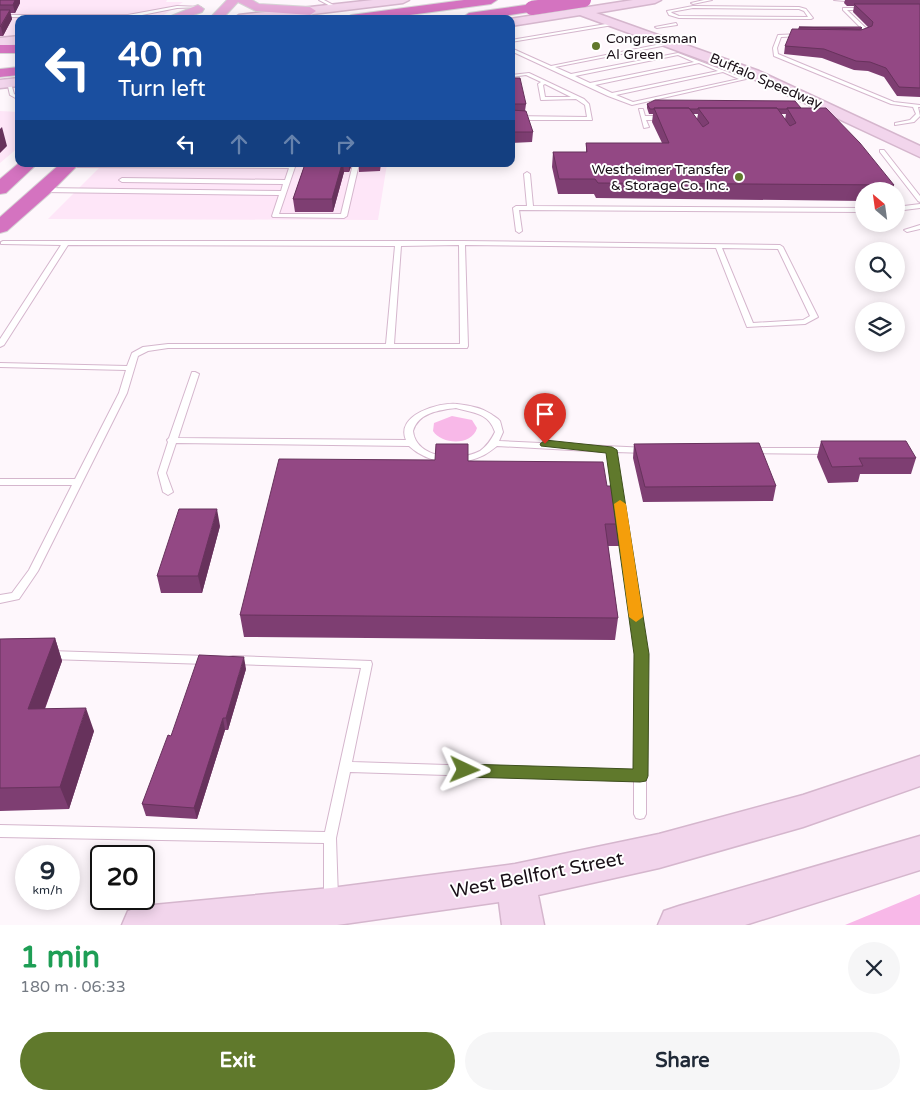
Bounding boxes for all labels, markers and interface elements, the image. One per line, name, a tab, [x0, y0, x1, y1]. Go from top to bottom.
place label: Congressman Al Green	[606, 30, 697, 63]
text: 40 m	[118, 34, 203, 76]
icon: left	[35, 35, 100, 100]
marker: Congressman Al Green	[590, 40, 602, 52]
street label: Buffalo Speedway	[707, 50, 825, 113]
text: Turn left	[118, 76, 206, 102]
icon: left	[172, 130, 200, 158]
icon: ahead	[225, 130, 253, 158]
icon: ahead	[278, 130, 306, 158]
icon: right	[331, 130, 359, 158]
place label: Westheimer Transfer & Storage Co. Inc.	[591, 161, 730, 194]
marker: Westheimer Transfer & Storage Co. Inc.	[733, 171, 745, 183]
north arrow	[855, 182, 905, 232]
map controls	[855, 182, 905, 352]
button: search	[855, 242, 905, 292]
button: layers	[855, 302, 905, 352]
pin	[524, 393, 566, 444]
icon: arrive	[531, 400, 559, 428]
position arrow	[438, 743, 490, 795]
speed limit sign: 20	[90, 845, 155, 910]
street label: West Bellfort Street	[449, 847, 625, 903]
text: 9	[40, 856, 55, 886]
text: km/h	[32, 883, 63, 897]
text: 1 min	[20, 939, 100, 976]
button: close	[848, 942, 900, 994]
text: 180 m · 06:33	[20, 977, 126, 997]
button: Exit	[20, 1032, 455, 1090]
button: Share	[465, 1032, 900, 1090]

